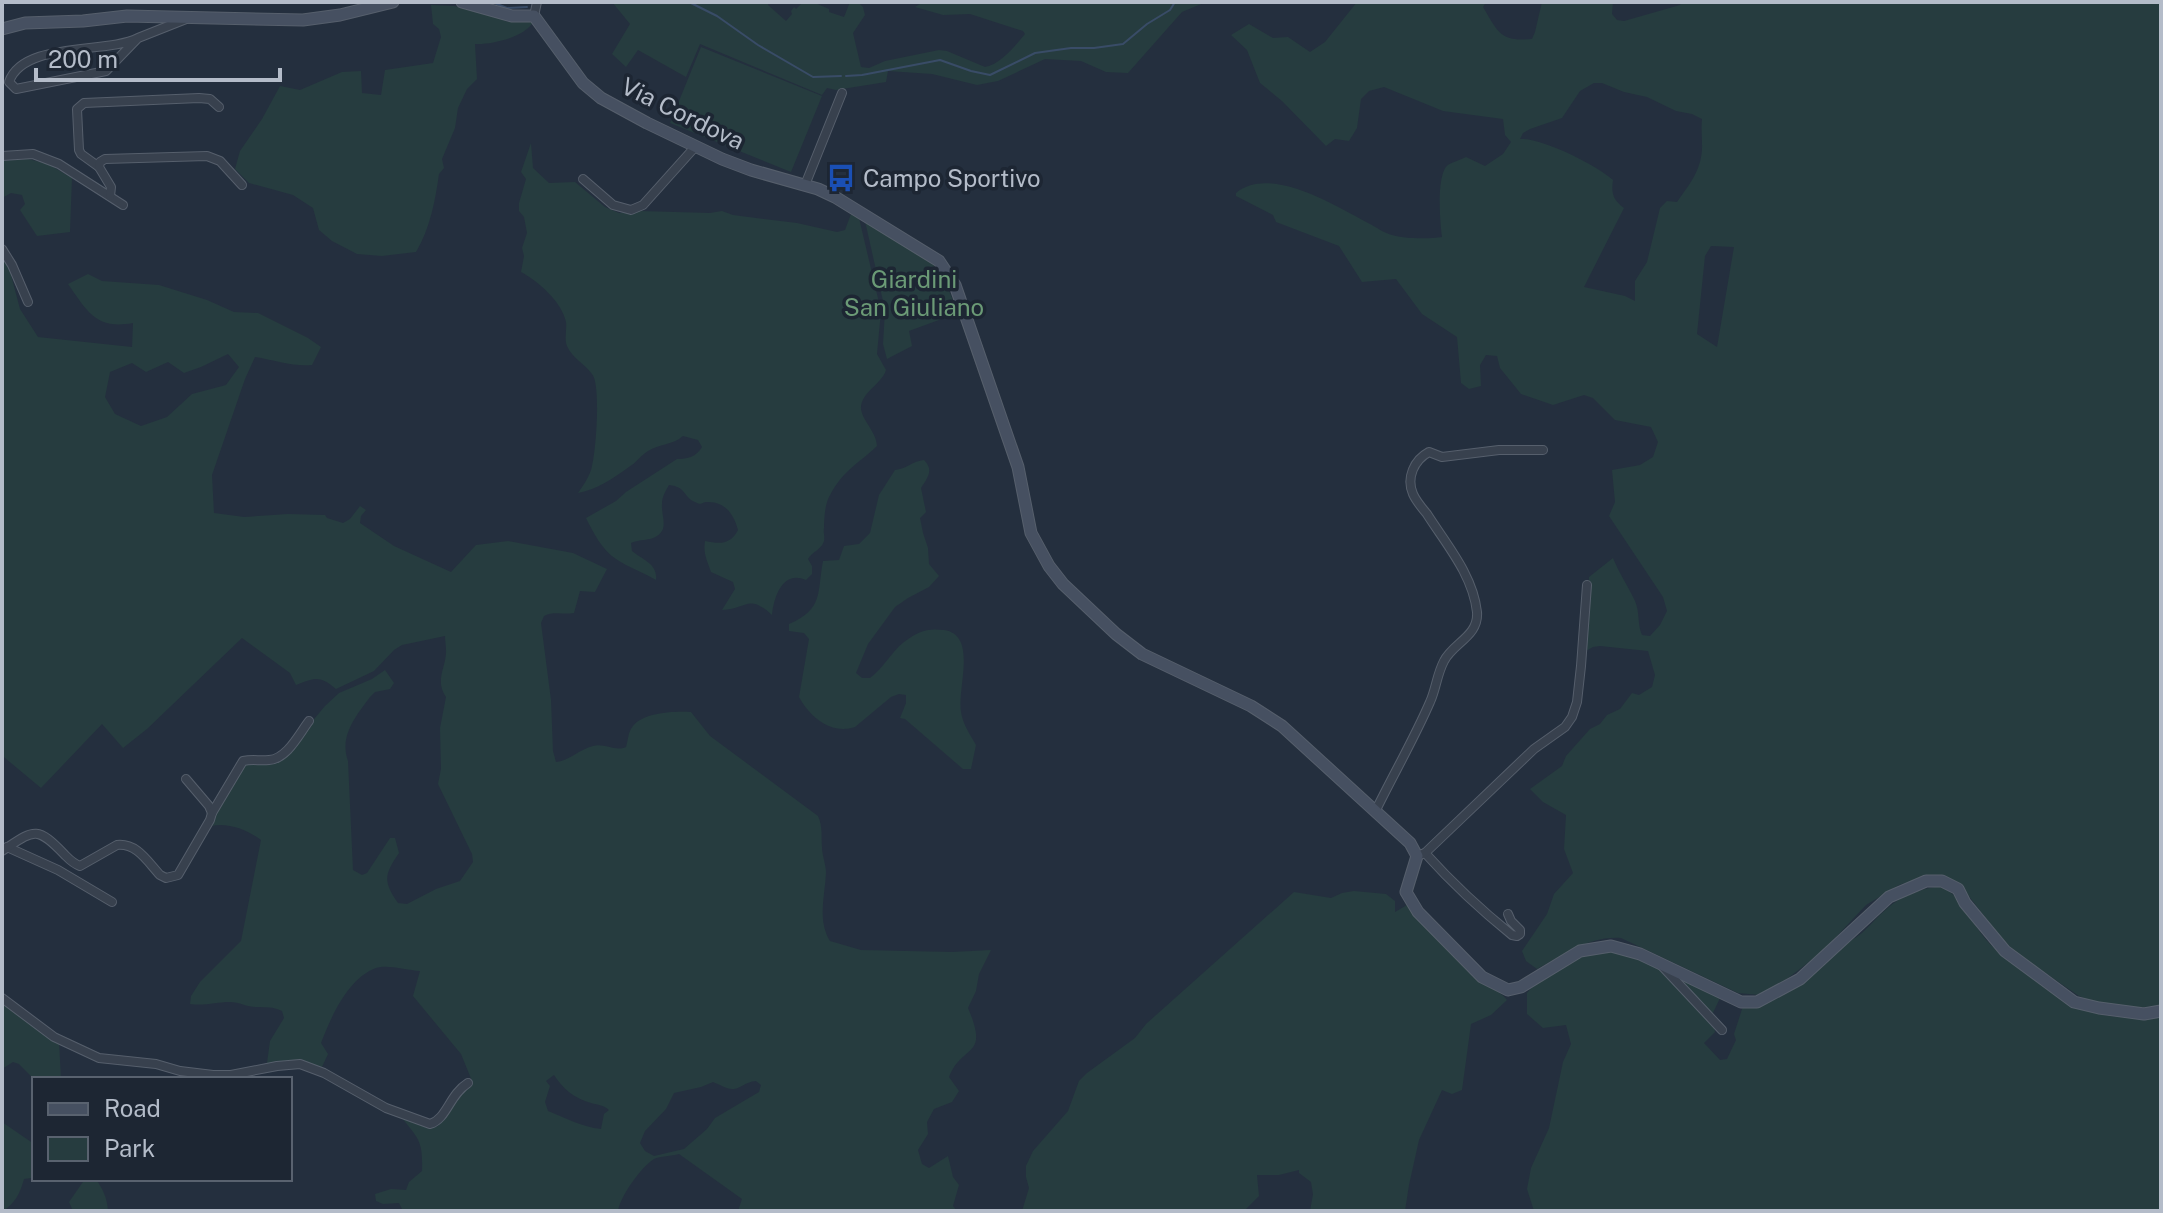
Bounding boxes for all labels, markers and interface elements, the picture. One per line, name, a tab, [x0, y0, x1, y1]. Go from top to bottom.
scale bar	[36, 32, 280, 82]
text: 200 m	[48, 45, 118, 73]
street label: Via Cordova	[617, 71, 749, 155]
bus stop icon: Campo Sportivo	[826, 163, 856, 193]
place label: Campo Sportivo	[863, 164, 1041, 192]
park label: Giardini San Giuliano	[844, 265, 984, 321]
legend	[32, 1077, 292, 1181]
text: Road	[104, 1094, 161, 1122]
text: Park	[104, 1134, 155, 1162]

